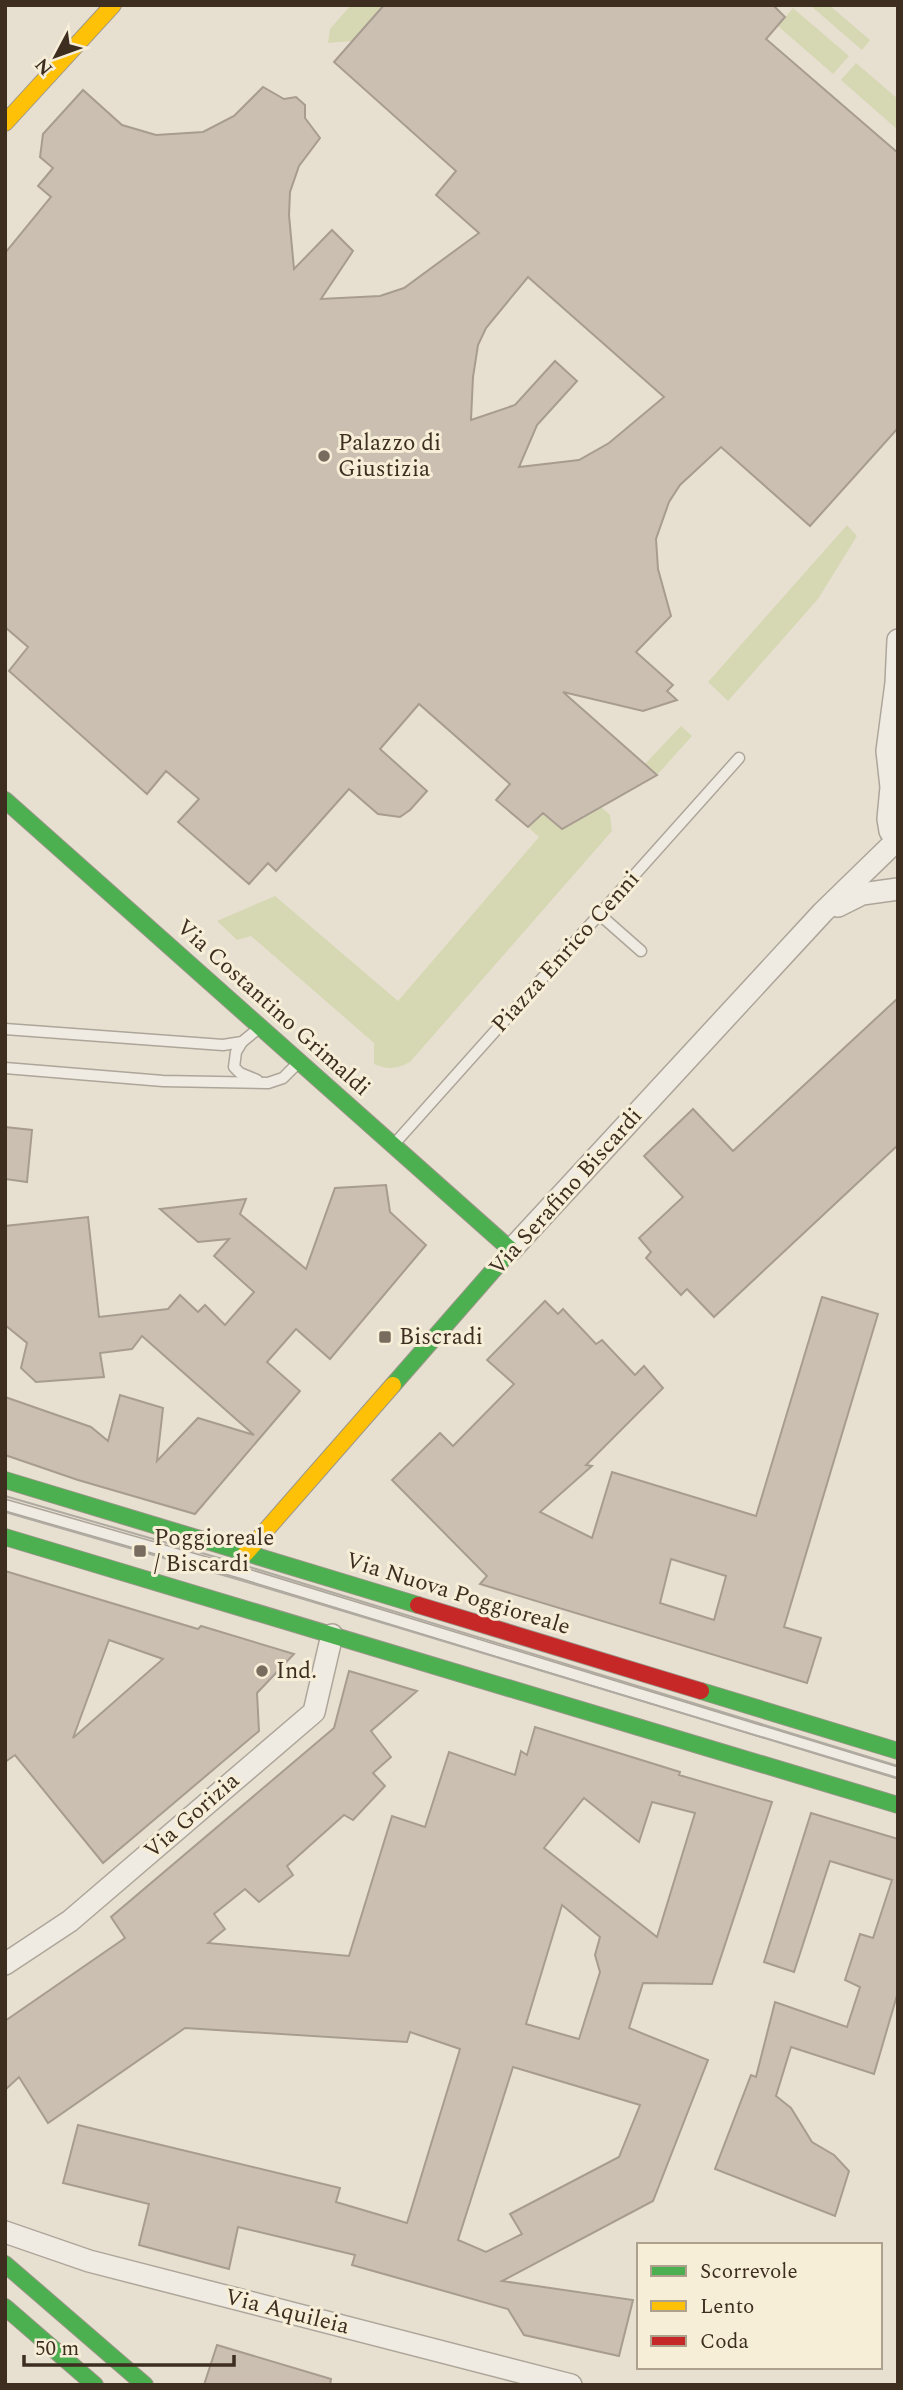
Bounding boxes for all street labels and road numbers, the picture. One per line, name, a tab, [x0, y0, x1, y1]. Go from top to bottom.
street label: Piazza Enrico Cenni	[484, 863, 648, 1041]
street label: Via Costantino Grimaldi	[168, 911, 378, 1105]
street label: Via Serafino Biscardi	[481, 1100, 651, 1284]
street label: Via Nuova Poggioreale	[341, 1543, 575, 1645]
street label: Via Gorizia	[136, 1764, 248, 1868]
street label: Via Aquileia	[221, 2280, 353, 2344]

